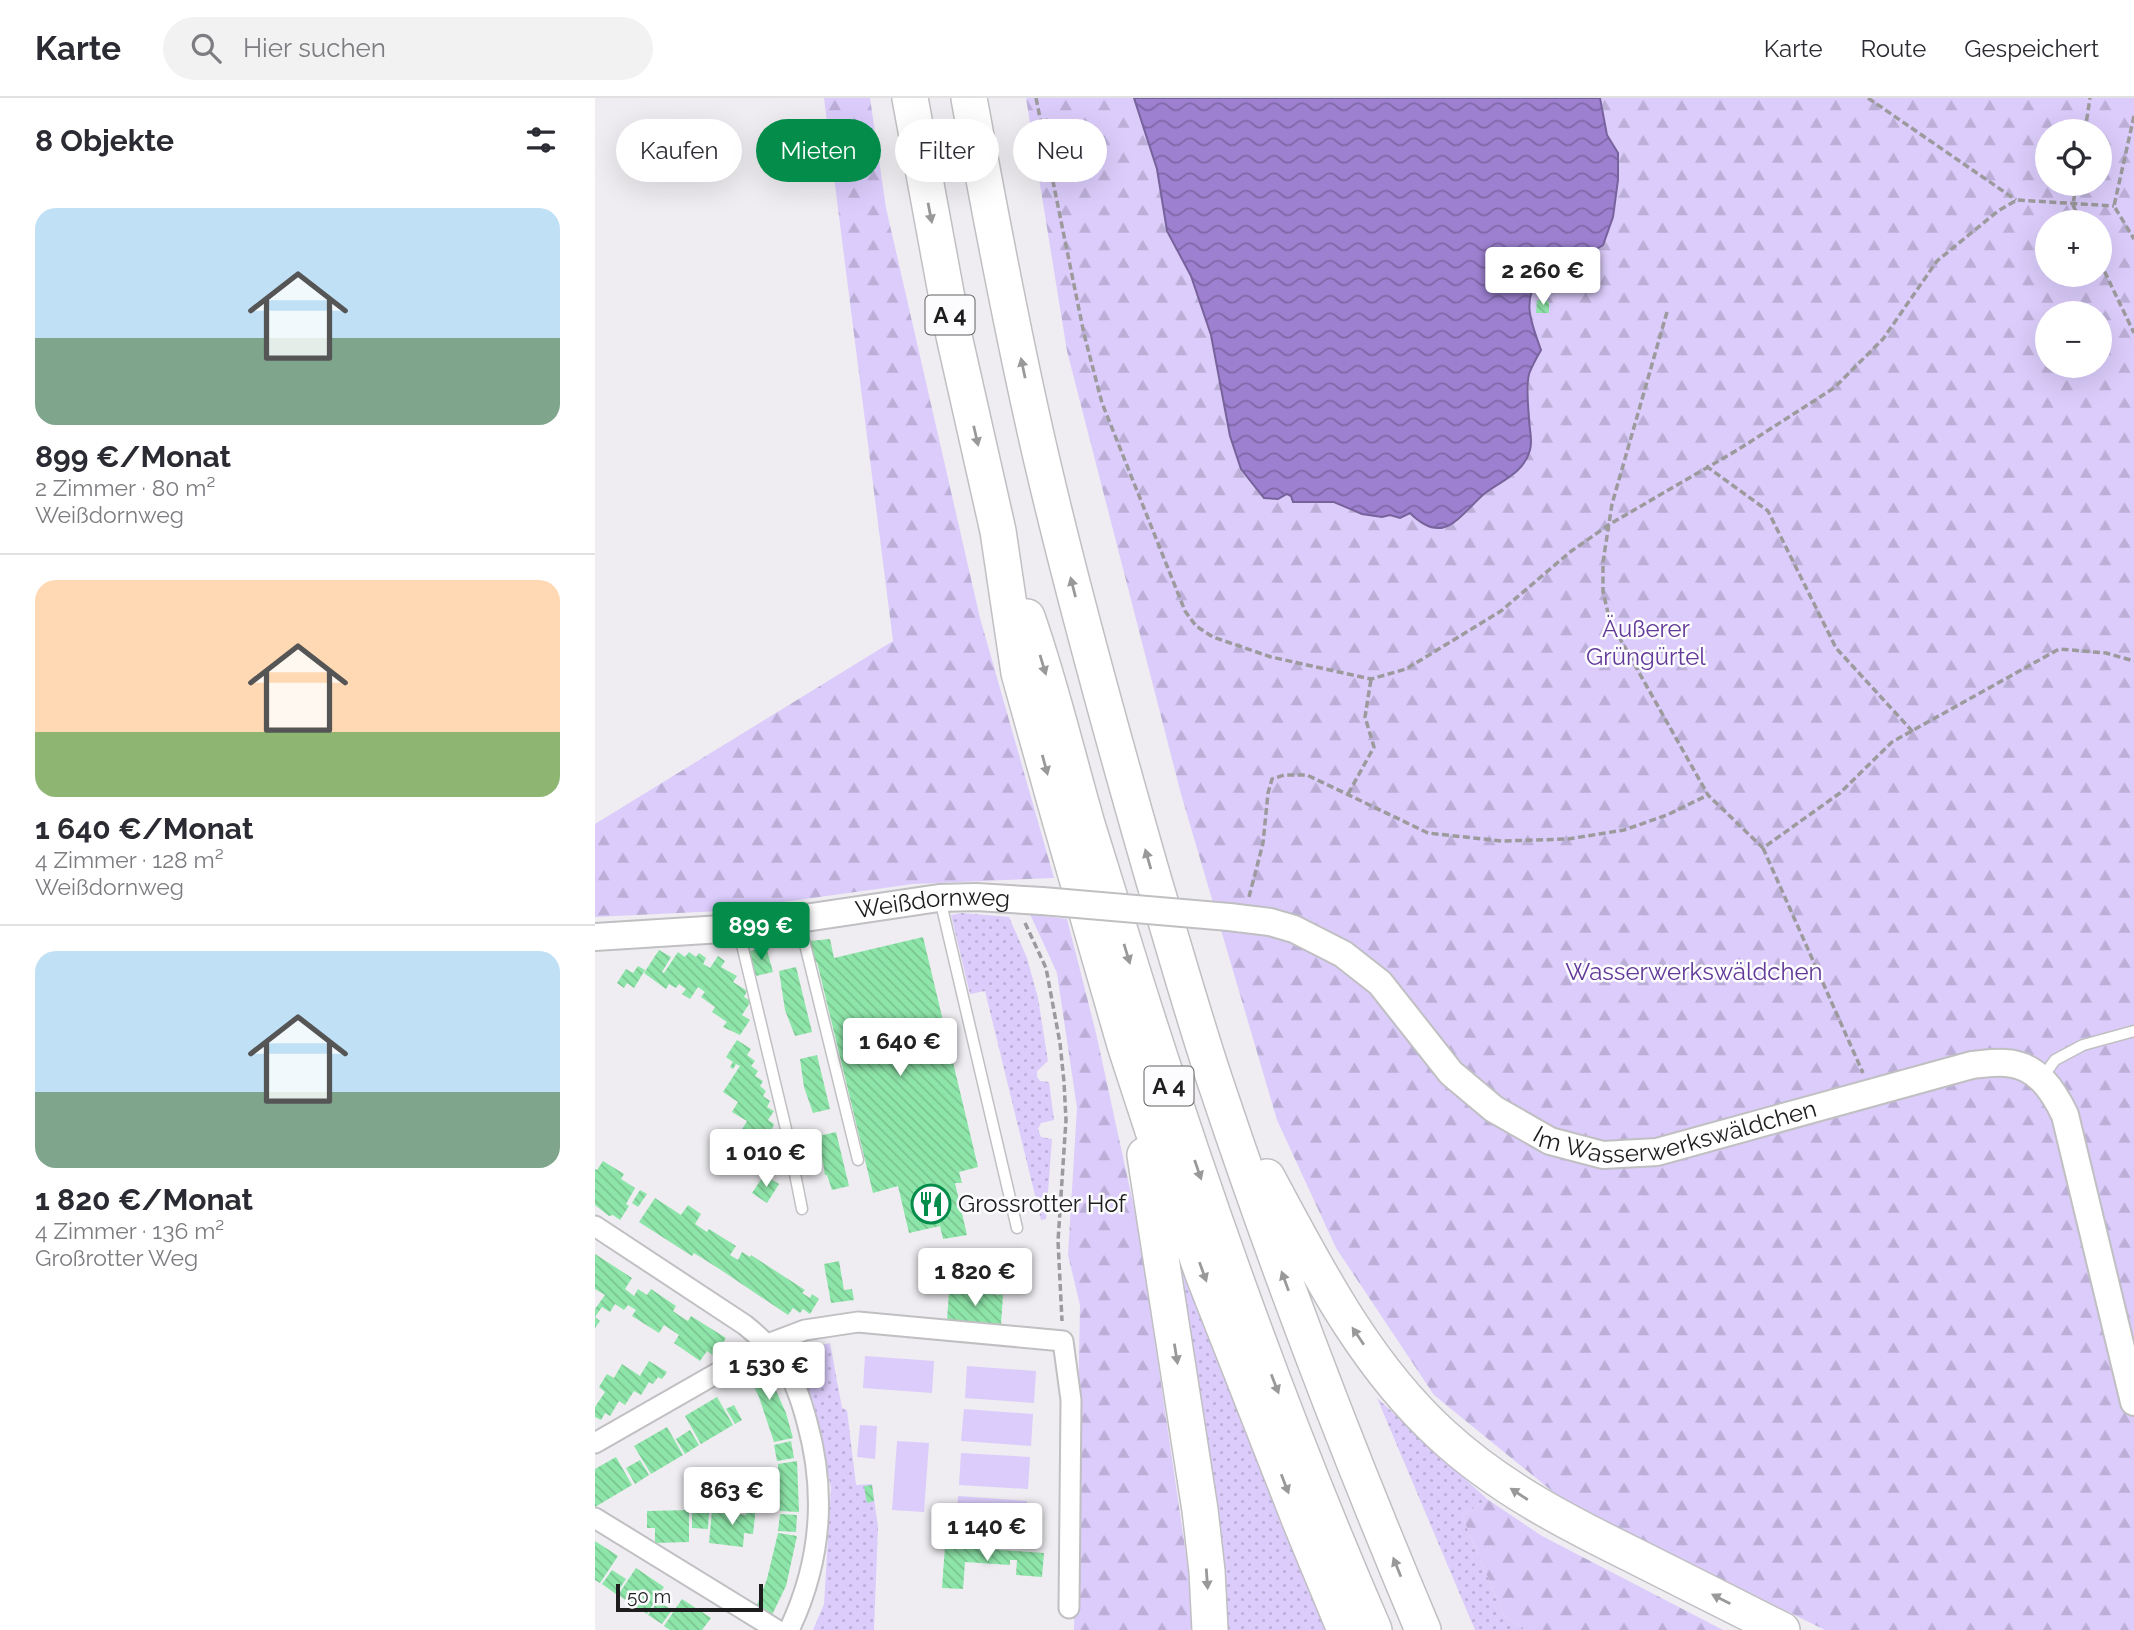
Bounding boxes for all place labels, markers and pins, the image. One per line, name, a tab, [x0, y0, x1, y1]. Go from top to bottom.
pin: 2 260 €	[1478, 248, 1608, 307]
pin: 899 €	[712, 902, 810, 962]
pin: 1 640 €	[835, 1018, 965, 1078]
pin: 1 010 €	[701, 1130, 831, 1189]
restaurant icon: Grossrotter Hof	[910, 1183, 952, 1225]
place label: Grossrotter Hof	[958, 1189, 1127, 1218]
pin: 1 820 €	[910, 1248, 1040, 1308]
pin: 1 530 €	[704, 1342, 834, 1402]
pin: 863 €	[683, 1468, 781, 1527]
pin: 1 140 €	[922, 1504, 1052, 1563]

